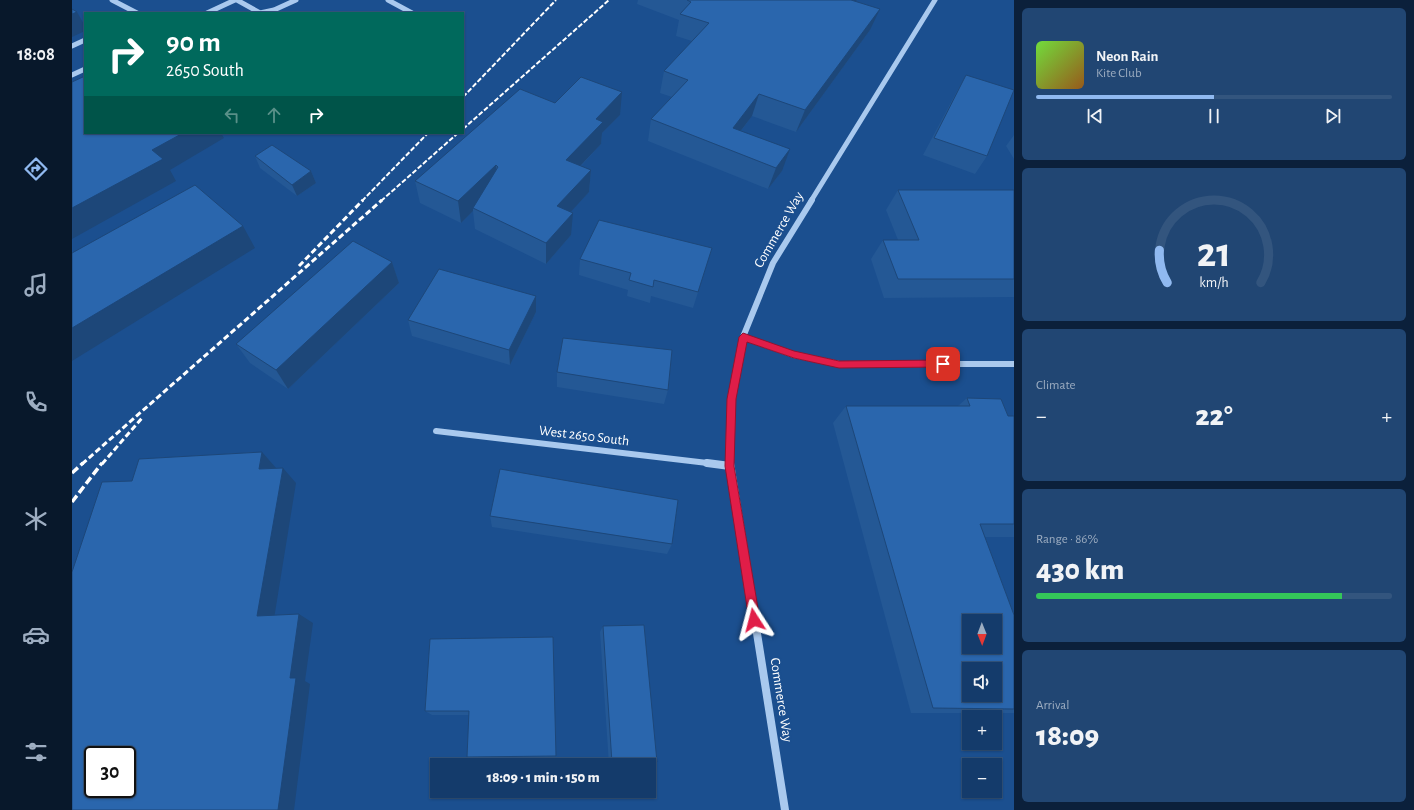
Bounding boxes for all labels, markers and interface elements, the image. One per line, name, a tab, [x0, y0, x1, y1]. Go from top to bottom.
icon: right	[100, 28, 152, 80]
text: 90 m	[166, 29, 221, 57]
text: 18:08	[17, 46, 55, 64]
text: Neon Rain	[1096, 49, 1158, 64]
text: 2650 South	[166, 62, 244, 80]
text: Kite Club	[1096, 67, 1142, 80]
icon: left	[221, 104, 243, 126]
icon: ahead	[263, 104, 285, 126]
icon: right	[305, 104, 327, 126]
icon: previous	[1084, 105, 1106, 127]
icon: pause	[1203, 105, 1225, 127]
icon: next	[1322, 105, 1344, 127]
icon: directions	[22, 155, 50, 183]
street label: Commerce Way	[752, 190, 806, 270]
text: 21	[1197, 232, 1231, 273]
icon: music	[22, 271, 50, 299]
text: km/h	[1199, 275, 1229, 289]
pin	[926, 347, 960, 381]
icon: arrive	[932, 353, 954, 375]
text: Climate	[1036, 379, 1075, 392]
icon: phone	[22, 388, 50, 416]
text: 22°	[1195, 401, 1233, 431]
text: −	[1036, 405, 1047, 427]
text: +	[1381, 405, 1392, 427]
street label: West 2650 South	[538, 424, 630, 448]
icon: climate	[22, 505, 50, 533]
text: Range · 86%	[1036, 533, 1098, 546]
text: 430 km	[1036, 555, 1124, 585]
position arrow	[733, 599, 775, 641]
north arrow	[962, 614, 1002, 654]
map controls	[962, 614, 1002, 798]
icon: car	[22, 621, 50, 649]
street label: Commerce Way	[767, 657, 795, 743]
button: sound	[962, 662, 1002, 702]
text: Arrival	[1036, 699, 1069, 712]
button: +	[962, 710, 1002, 750]
text: 18:09	[1036, 721, 1099, 751]
icon: filters	[22, 738, 50, 766]
speed limit sign: 30	[84, 746, 136, 798]
button: −	[962, 758, 1002, 798]
text: 18:09 · 1 min · 150 m	[486, 770, 600, 785]

